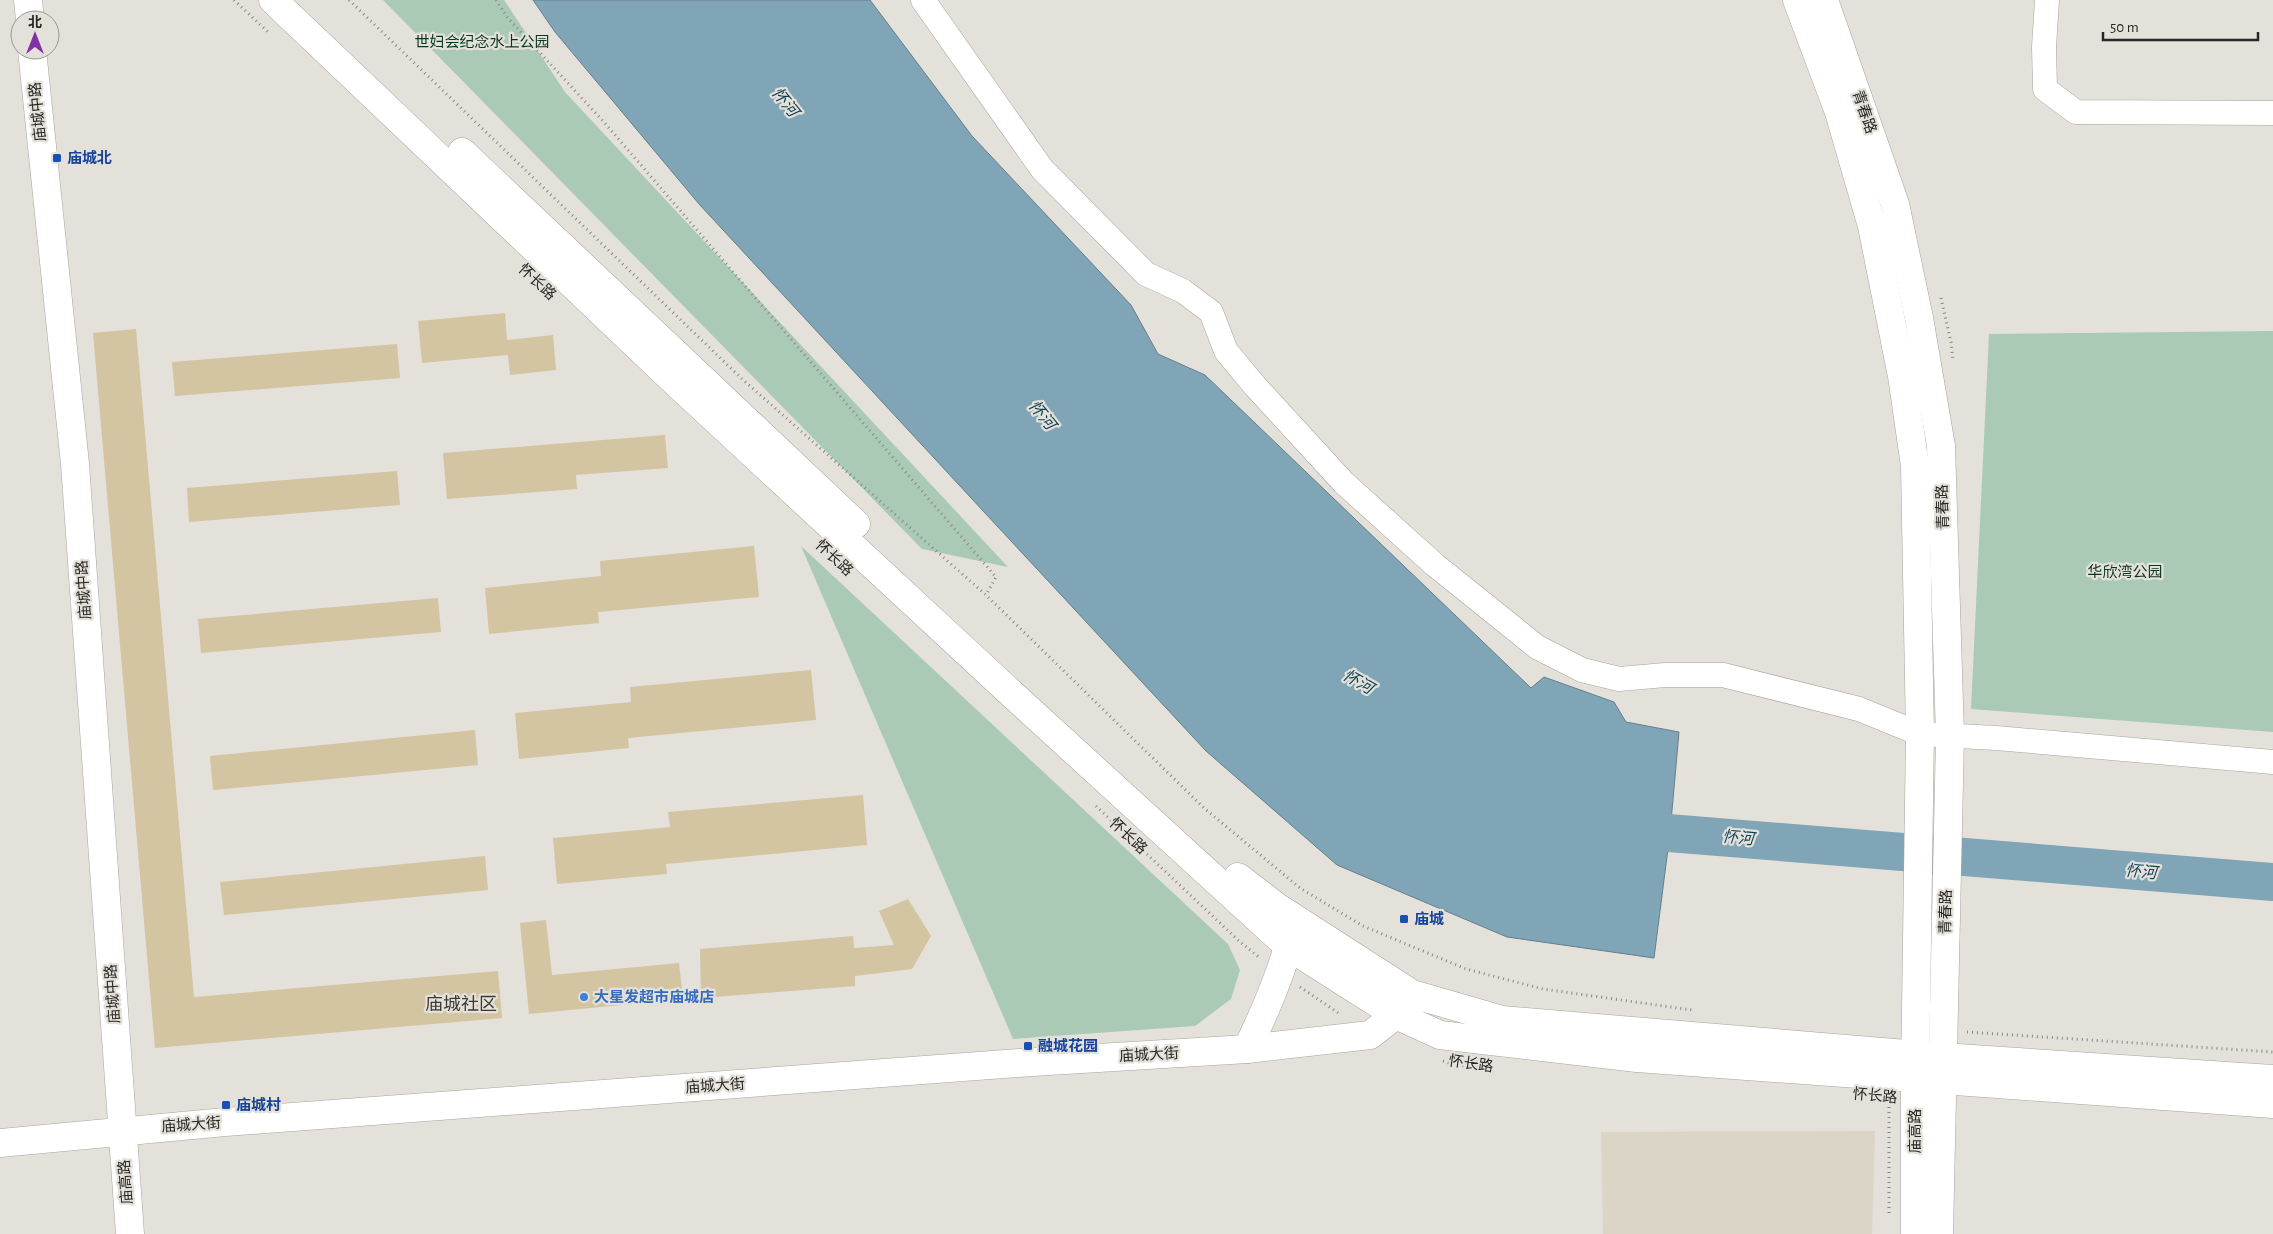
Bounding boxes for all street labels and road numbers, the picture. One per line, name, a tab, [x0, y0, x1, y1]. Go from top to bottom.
street label: 庙城中路	[26, 81, 49, 143]
street label: 青春路	[1850, 88, 1879, 136]
street label: 怀长路	[515, 260, 559, 303]
street label: 青春路	[1934, 484, 1951, 530]
street label: 怀长路	[812, 536, 856, 579]
street label: 庙城中路	[73, 560, 94, 621]
street label: 怀长路	[1106, 814, 1150, 857]
street label: 青春路	[1937, 889, 1954, 935]
street label: 庙城中路	[102, 964, 123, 1025]
street label: 庙城大街	[1119, 1045, 1179, 1064]
street label: 怀长路	[1448, 1052, 1494, 1075]
street label: 庙城大街	[684, 1075, 745, 1096]
street label: 怀长路	[1852, 1086, 1898, 1105]
street label: 庙高路	[1907, 1108, 1923, 1154]
street label: 庙城大街	[160, 1114, 221, 1135]
street label: 庙高路	[116, 1159, 135, 1205]

